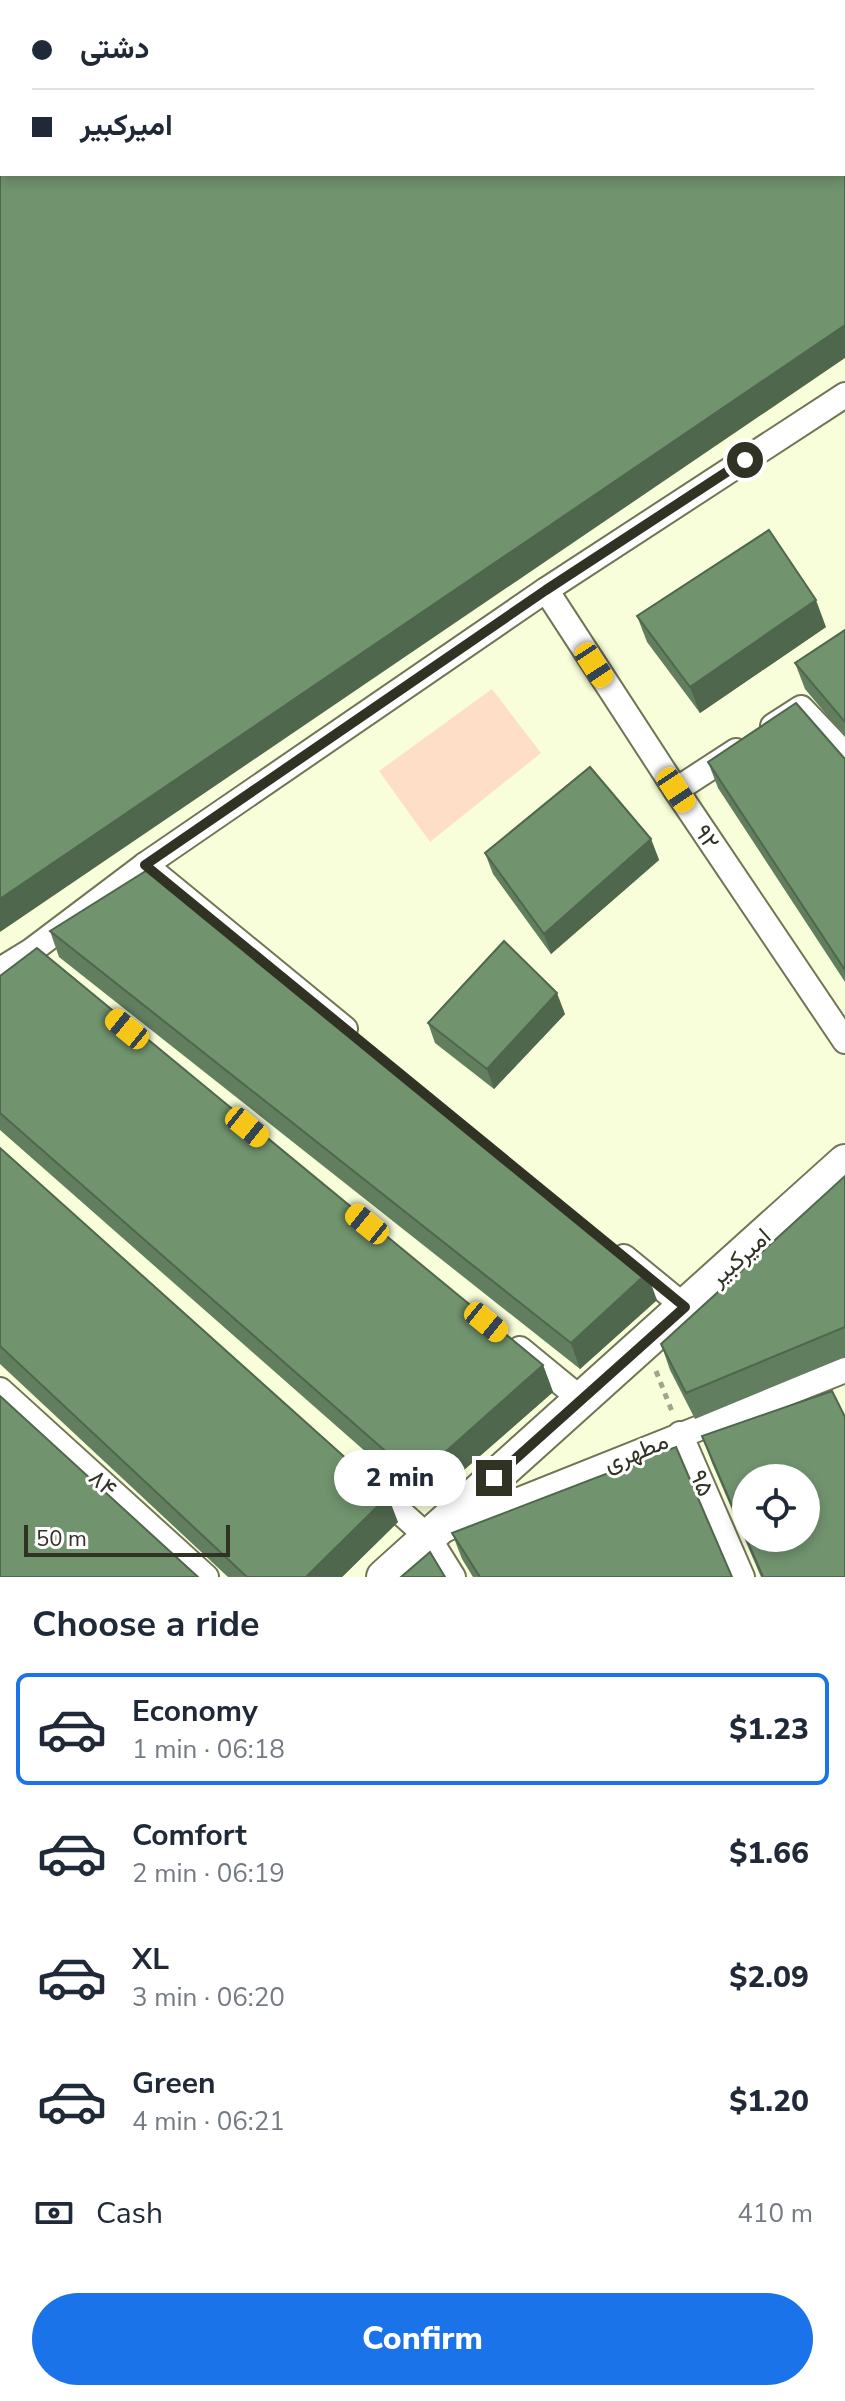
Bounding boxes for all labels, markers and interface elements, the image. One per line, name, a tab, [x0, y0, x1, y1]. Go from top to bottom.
text: دشتی	[80, 28, 149, 69]
text: امیرکبیر	[80, 105, 173, 146]
route start	[727, 442, 763, 478]
car	[571, 638, 617, 692]
car	[653, 763, 699, 817]
street label: ۹۲	[687, 818, 727, 856]
car	[101, 1005, 153, 1053]
car	[221, 1103, 273, 1151]
car	[341, 1200, 393, 1248]
street label: امیرکبیر	[702, 1221, 778, 1294]
car	[460, 1298, 512, 1346]
street label: مطهری	[599, 1425, 673, 1479]
callout: 2 min	[334, 1450, 466, 1506]
text: 2 min	[366, 1460, 434, 1495]
route end	[476, 1460, 512, 1496]
street label: ۸۴	[82, 1462, 124, 1504]
map controls	[732, 1464, 820, 1552]
button: locate	[732, 1464, 820, 1552]
street label: ۹۵	[682, 1465, 722, 1501]
scale bar	[24, 1521, 230, 1557]
text: 50 m	[36, 1524, 87, 1554]
text: Choose a ride	[32, 1600, 260, 1649]
text: Economy	[132, 1691, 258, 1732]
icon: car	[36, 1693, 108, 1765]
text: $1.23	[729, 1709, 809, 1750]
text: 1 min · 06:18	[132, 1732, 285, 1767]
text: Comfort	[132, 1815, 247, 1856]
icon: car	[36, 1817, 108, 1889]
text: $1.66	[729, 1833, 809, 1874]
text: 2 min · 06:19	[132, 1856, 285, 1891]
text: XL	[132, 1939, 169, 1980]
icon: car	[36, 1941, 108, 2013]
text: $2.09	[729, 1957, 809, 1998]
text: 3 min · 06:20	[132, 1980, 285, 2015]
text: Green	[132, 2063, 216, 2104]
icon: car	[36, 2065, 108, 2137]
text: $1.20	[729, 2081, 809, 2122]
text: 4 min · 06:21	[132, 2104, 285, 2139]
icon: cash	[32, 2191, 76, 2235]
text: Cash	[96, 2193, 163, 2234]
text: 410 m	[737, 2196, 813, 2231]
button: Confirm	[32, 2293, 813, 2385]

